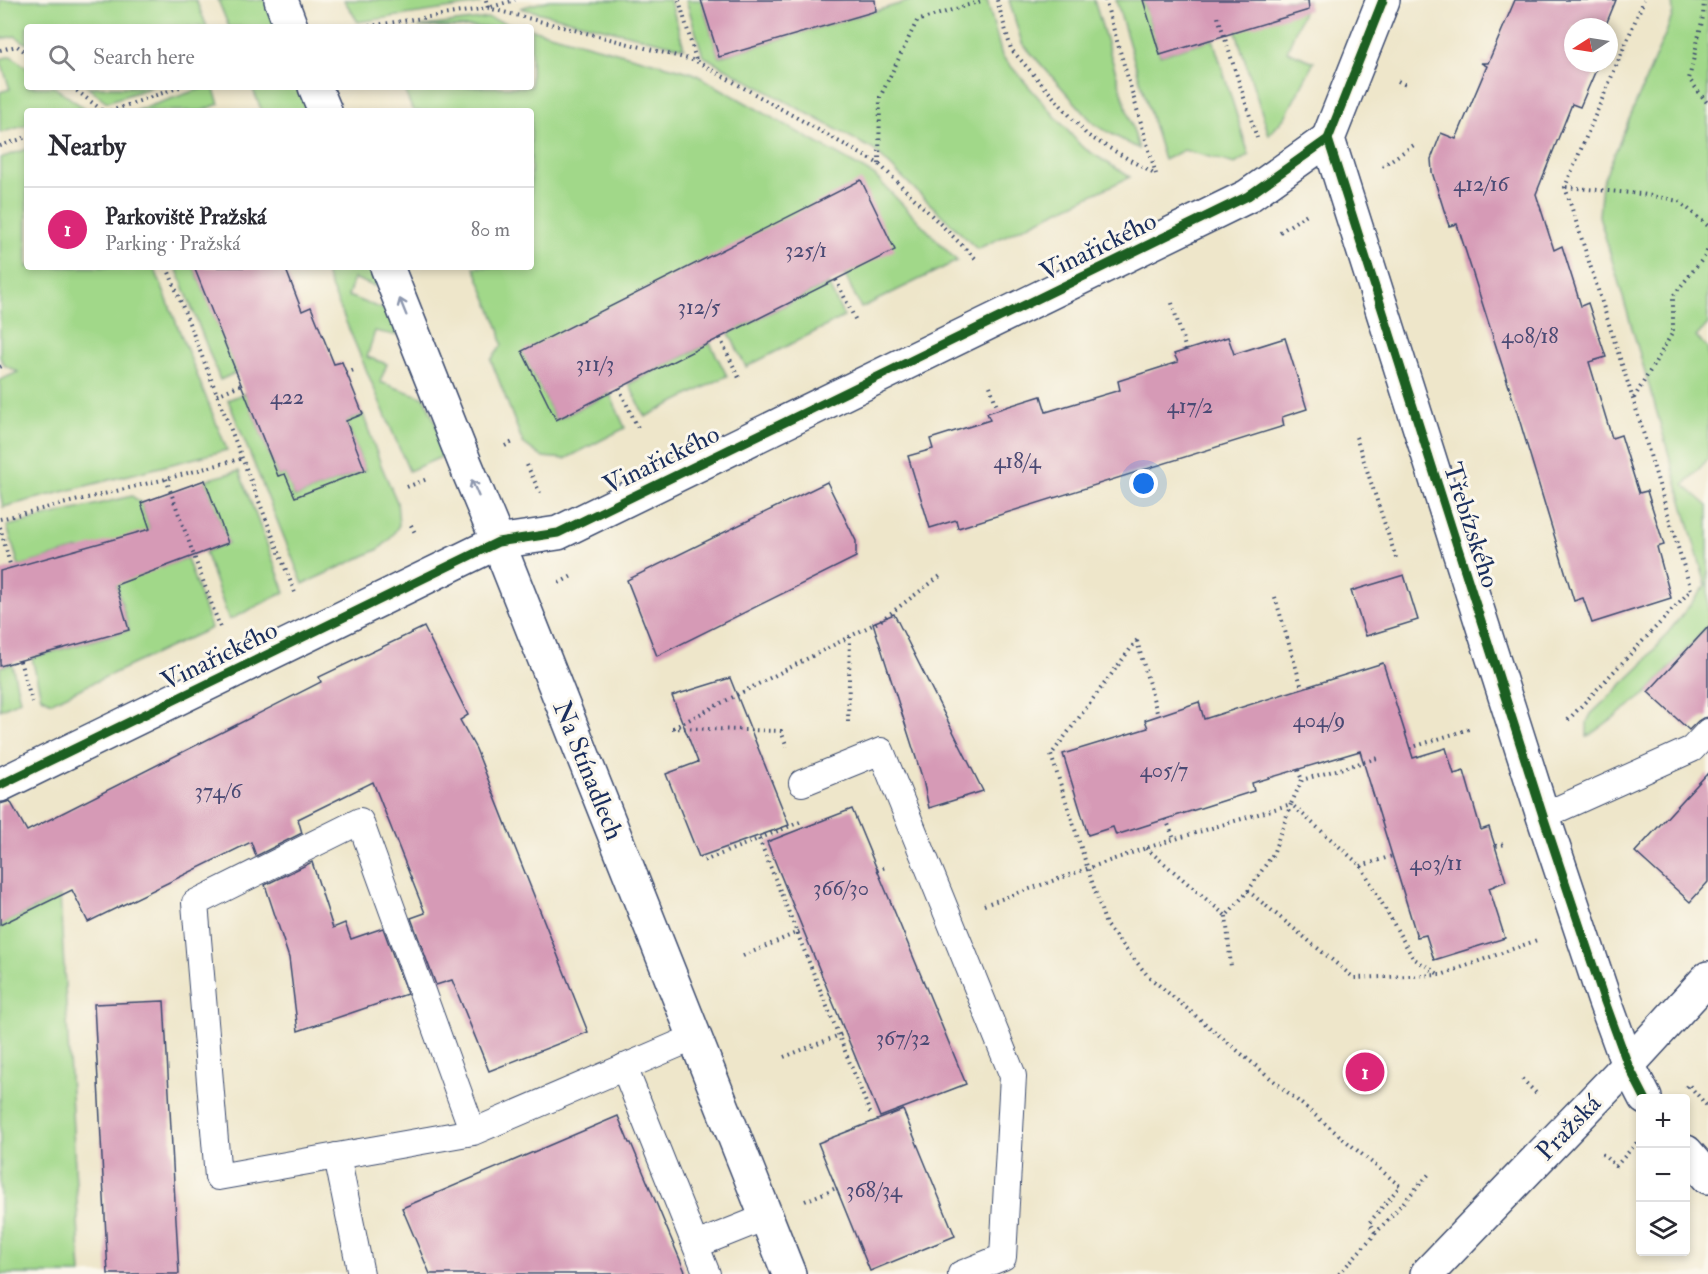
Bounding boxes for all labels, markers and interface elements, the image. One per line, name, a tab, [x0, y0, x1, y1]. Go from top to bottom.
north arrow	[1564, 18, 1618, 72]
search box	[24, 24, 534, 90]
icon: search	[45, 41, 78, 74]
text: Search here	[93, 43, 195, 71]
text: Nearby	[48, 131, 126, 163]
house number: 412/16	[1453, 170, 1511, 198]
text: Parkoviště Pražská	[105, 203, 266, 231]
street label: Vinařického	[1035, 205, 1162, 289]
text: 1	[64, 217, 71, 242]
text: 80 m	[471, 217, 510, 242]
text: Parking · Pražská	[105, 231, 241, 256]
house number: 325/1	[785, 236, 827, 264]
house number: 312/5	[678, 293, 721, 321]
one-way arrow	[397, 299, 408, 317]
house number: 408/18	[1501, 322, 1559, 350]
house number: 311/3	[576, 350, 614, 378]
house number: 422	[270, 383, 304, 411]
house number: 417/2	[1167, 392, 1213, 420]
street label: Vinařického	[598, 418, 725, 502]
house number: 418/4	[993, 447, 1042, 475]
street label: Třebízského	[1436, 459, 1506, 592]
your location	[1129, 469, 1158, 498]
one-way arrow	[469, 480, 480, 498]
street label: Vinařického	[156, 614, 283, 698]
street label: Na Stínadlech	[546, 696, 631, 845]
house number: 404/9	[1293, 706, 1345, 734]
house number: 405/7	[1140, 756, 1188, 784]
house number: 374/6	[194, 777, 243, 805]
house number: 403/11	[1409, 849, 1463, 877]
house number: 366/30	[813, 874, 869, 902]
house number: 367/32	[876, 1024, 930, 1052]
pin: 1	[1346, 1050, 1384, 1094]
street label: Pražská	[1530, 1088, 1608, 1167]
map controls	[1636, 1094, 1690, 1256]
button: +	[1636, 1094, 1690, 1148]
button: −	[1636, 1148, 1690, 1202]
house number: 368/34	[846, 1176, 903, 1204]
button: layers	[1636, 1202, 1690, 1256]

